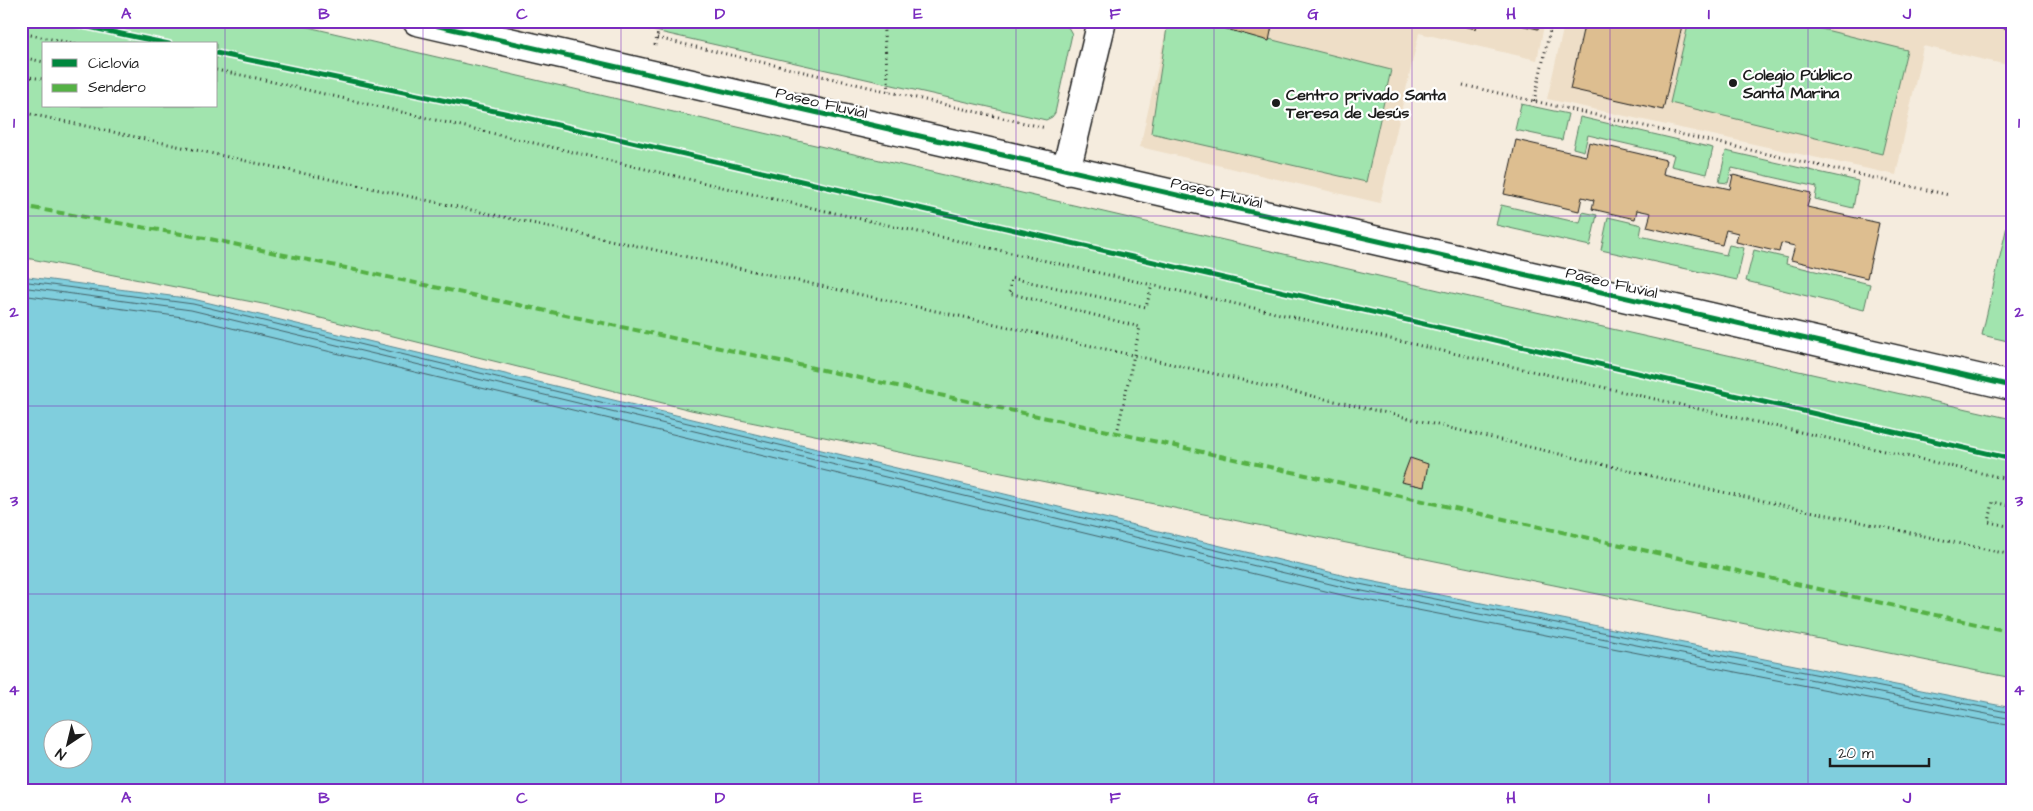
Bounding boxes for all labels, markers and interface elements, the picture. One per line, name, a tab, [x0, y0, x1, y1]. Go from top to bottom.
text: A	[121, 3, 132, 25]
text: B	[318, 3, 330, 25]
text: C	[516, 3, 528, 25]
text: D	[715, 3, 726, 25]
text: E	[913, 3, 923, 25]
text: F	[1109, 3, 1121, 25]
text: G	[1307, 3, 1319, 25]
text: H	[1506, 3, 1516, 25]
text: I	[1708, 3, 1710, 25]
text: J	[1902, 3, 1912, 25]
legend	[42, 42, 218, 108]
text: Ciclovía	[88, 53, 139, 74]
place label: Colegio Público Santa Marina	[1742, 64, 1853, 104]
text: Sendero	[88, 77, 146, 98]
marker: Colegio Público Santa Marina	[1727, 77, 1739, 89]
street label: Paseo Fluvial	[774, 82, 870, 124]
place label: Centro privado Santa Teresa de Jesús	[1285, 84, 1447, 124]
marker: Centro privado Santa Teresa de Jesús	[1270, 97, 1282, 109]
text: 1	[13, 112, 16, 134]
text: 1	[2018, 112, 2021, 134]
street label: Paseo Fluvial	[1169, 172, 1265, 214]
street label: Paseo Fluvial	[1564, 262, 1660, 304]
text: 2	[8, 301, 19, 323]
text: 2	[2013, 301, 2024, 323]
text: 3	[9, 490, 19, 512]
text: 3	[2014, 490, 2024, 512]
text: 4	[9, 679, 20, 701]
text: 4	[2014, 679, 2025, 701]
north arrow	[42, 718, 92, 768]
scale bar	[1830, 736, 1929, 768]
text: N	[52, 743, 70, 765]
text: 20 m	[1838, 743, 1874, 764]
text: A	[121, 787, 132, 809]
text: B	[318, 787, 330, 809]
text: C	[516, 787, 528, 809]
text: D	[715, 787, 726, 809]
text: E	[913, 787, 923, 809]
text: F	[1109, 787, 1121, 809]
text: G	[1307, 787, 1319, 809]
text: H	[1506, 787, 1516, 809]
text: I	[1708, 787, 1710, 809]
text: J	[1902, 787, 1912, 809]

